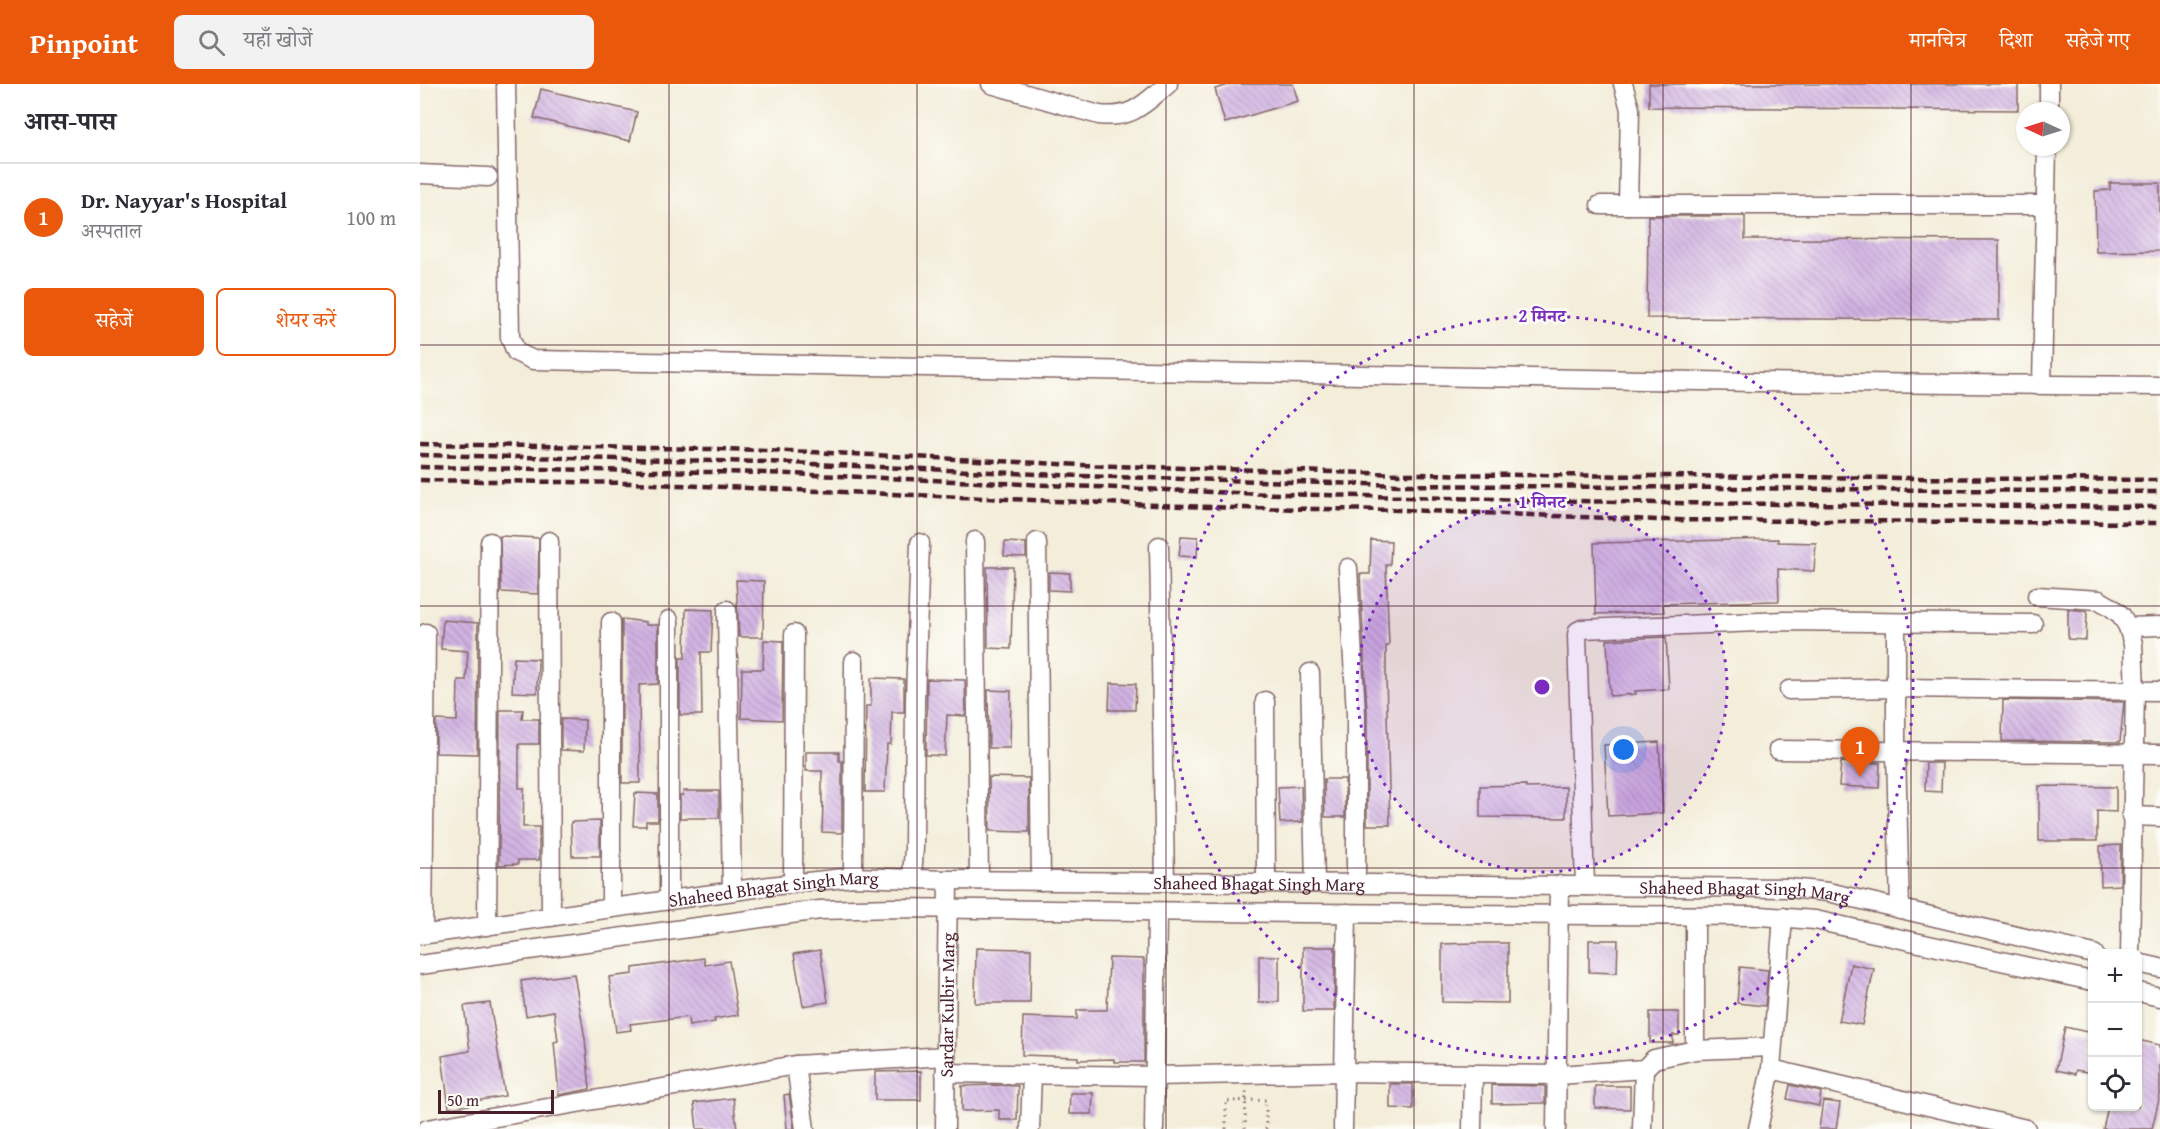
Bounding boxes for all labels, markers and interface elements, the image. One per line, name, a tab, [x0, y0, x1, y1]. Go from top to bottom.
search box	[174, 15, 594, 69]
text: Pinpoint	[30, 22, 138, 63]
text: यहाँ खोजें	[243, 23, 312, 55]
text: मानचित्र	[1909, 24, 1966, 55]
text: दिशा	[1999, 24, 2033, 55]
text: सहेजे गए	[2066, 24, 2130, 55]
icon: search	[195, 26, 228, 59]
text: आस-पास	[24, 101, 116, 140]
north arrow	[2016, 102, 2070, 156]
text: Dr. Nayyar's Hospital	[81, 184, 287, 216]
text: 1	[38, 203, 49, 232]
text: 100 m	[346, 203, 396, 232]
text: अस्पताल	[81, 216, 142, 245]
button: सहेजें	[24, 288, 204, 356]
button: शेयर करें	[216, 288, 396, 356]
text: 2 मिनट	[1518, 302, 1567, 329]
text: 1 मिनट	[1518, 488, 1567, 515]
centre of rings	[1532, 677, 1552, 697]
pin: 1	[1840, 728, 1880, 777]
your location	[1609, 735, 1638, 764]
street label: Shaheed Bhagat Singh Marg	[667, 863, 879, 914]
street label: Shaheed Bhagat Singh Marg	[1153, 868, 1365, 897]
street label: Shaheed Bhagat Singh Marg	[1639, 873, 1853, 910]
street label: Sardar Kulbir Marg	[932, 932, 961, 1078]
map controls	[2088, 949, 2142, 1111]
button: +	[2088, 949, 2142, 1003]
button: −	[2088, 1003, 2142, 1057]
button: locate	[2088, 1057, 2142, 1111]
scale bar	[438, 1087, 554, 1114]
text: 50 m	[447, 1088, 479, 1112]

